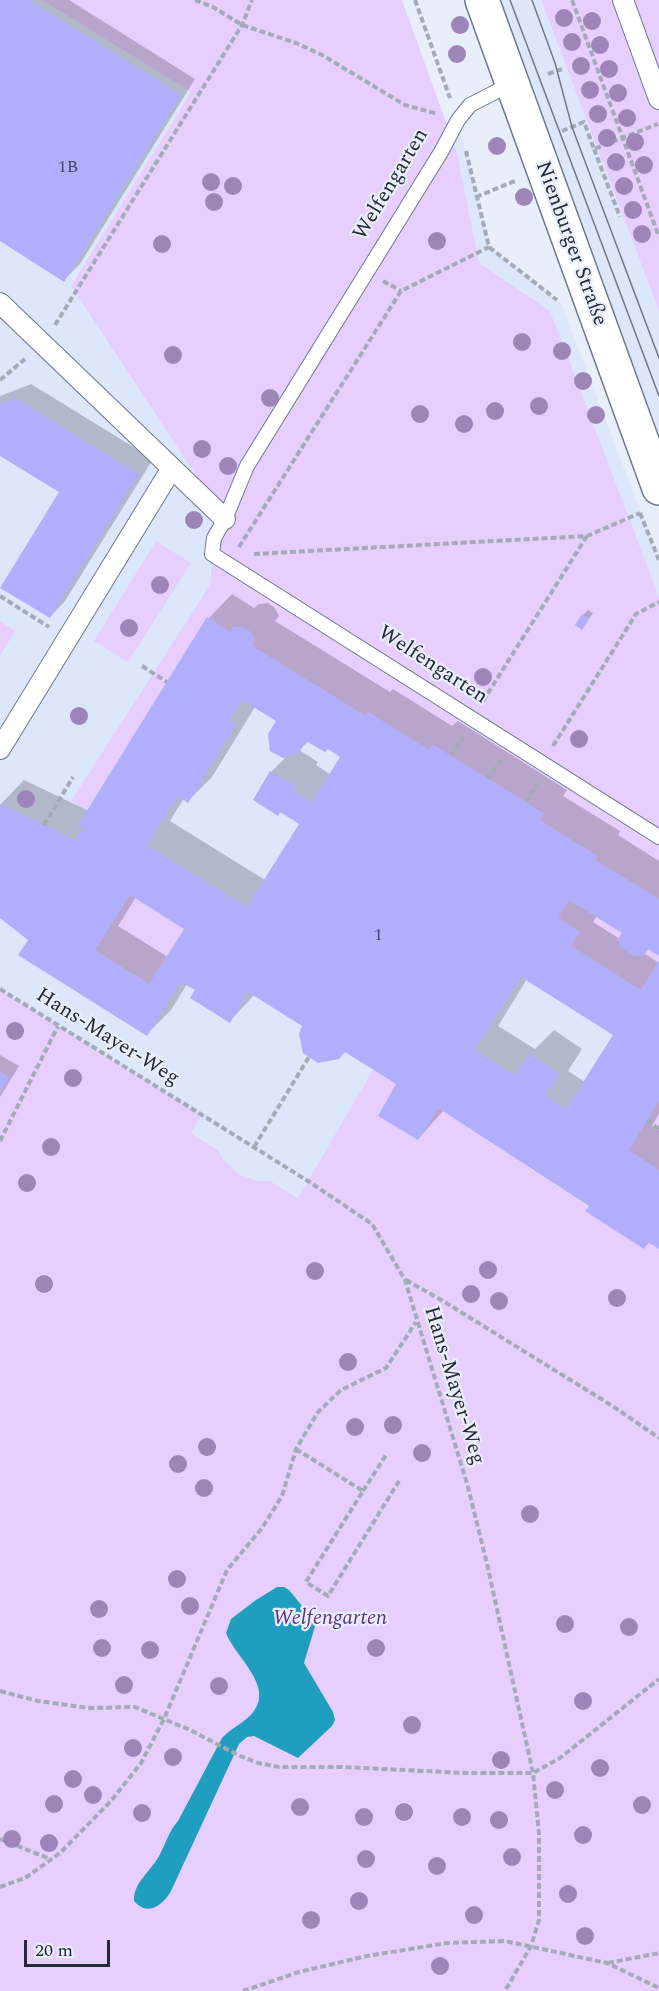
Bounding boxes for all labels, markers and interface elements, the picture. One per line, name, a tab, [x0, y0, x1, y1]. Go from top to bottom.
street label: Welfengarten	[349, 125, 435, 245]
house number: 1B	[58, 157, 78, 179]
street label: Nienburger Straße	[529, 158, 611, 330]
street label: Welfengarten	[372, 621, 492, 711]
house number: 1	[374, 925, 382, 947]
street label: Hans-Mayer-Weg	[31, 984, 183, 1092]
street label: Hans-Mayer-Weg	[417, 1304, 489, 1468]
park label: Welfengarten	[273, 1607, 387, 1633]
scale bar	[27, 1928, 112, 1966]
text: 20 m	[35, 1937, 73, 1964]

